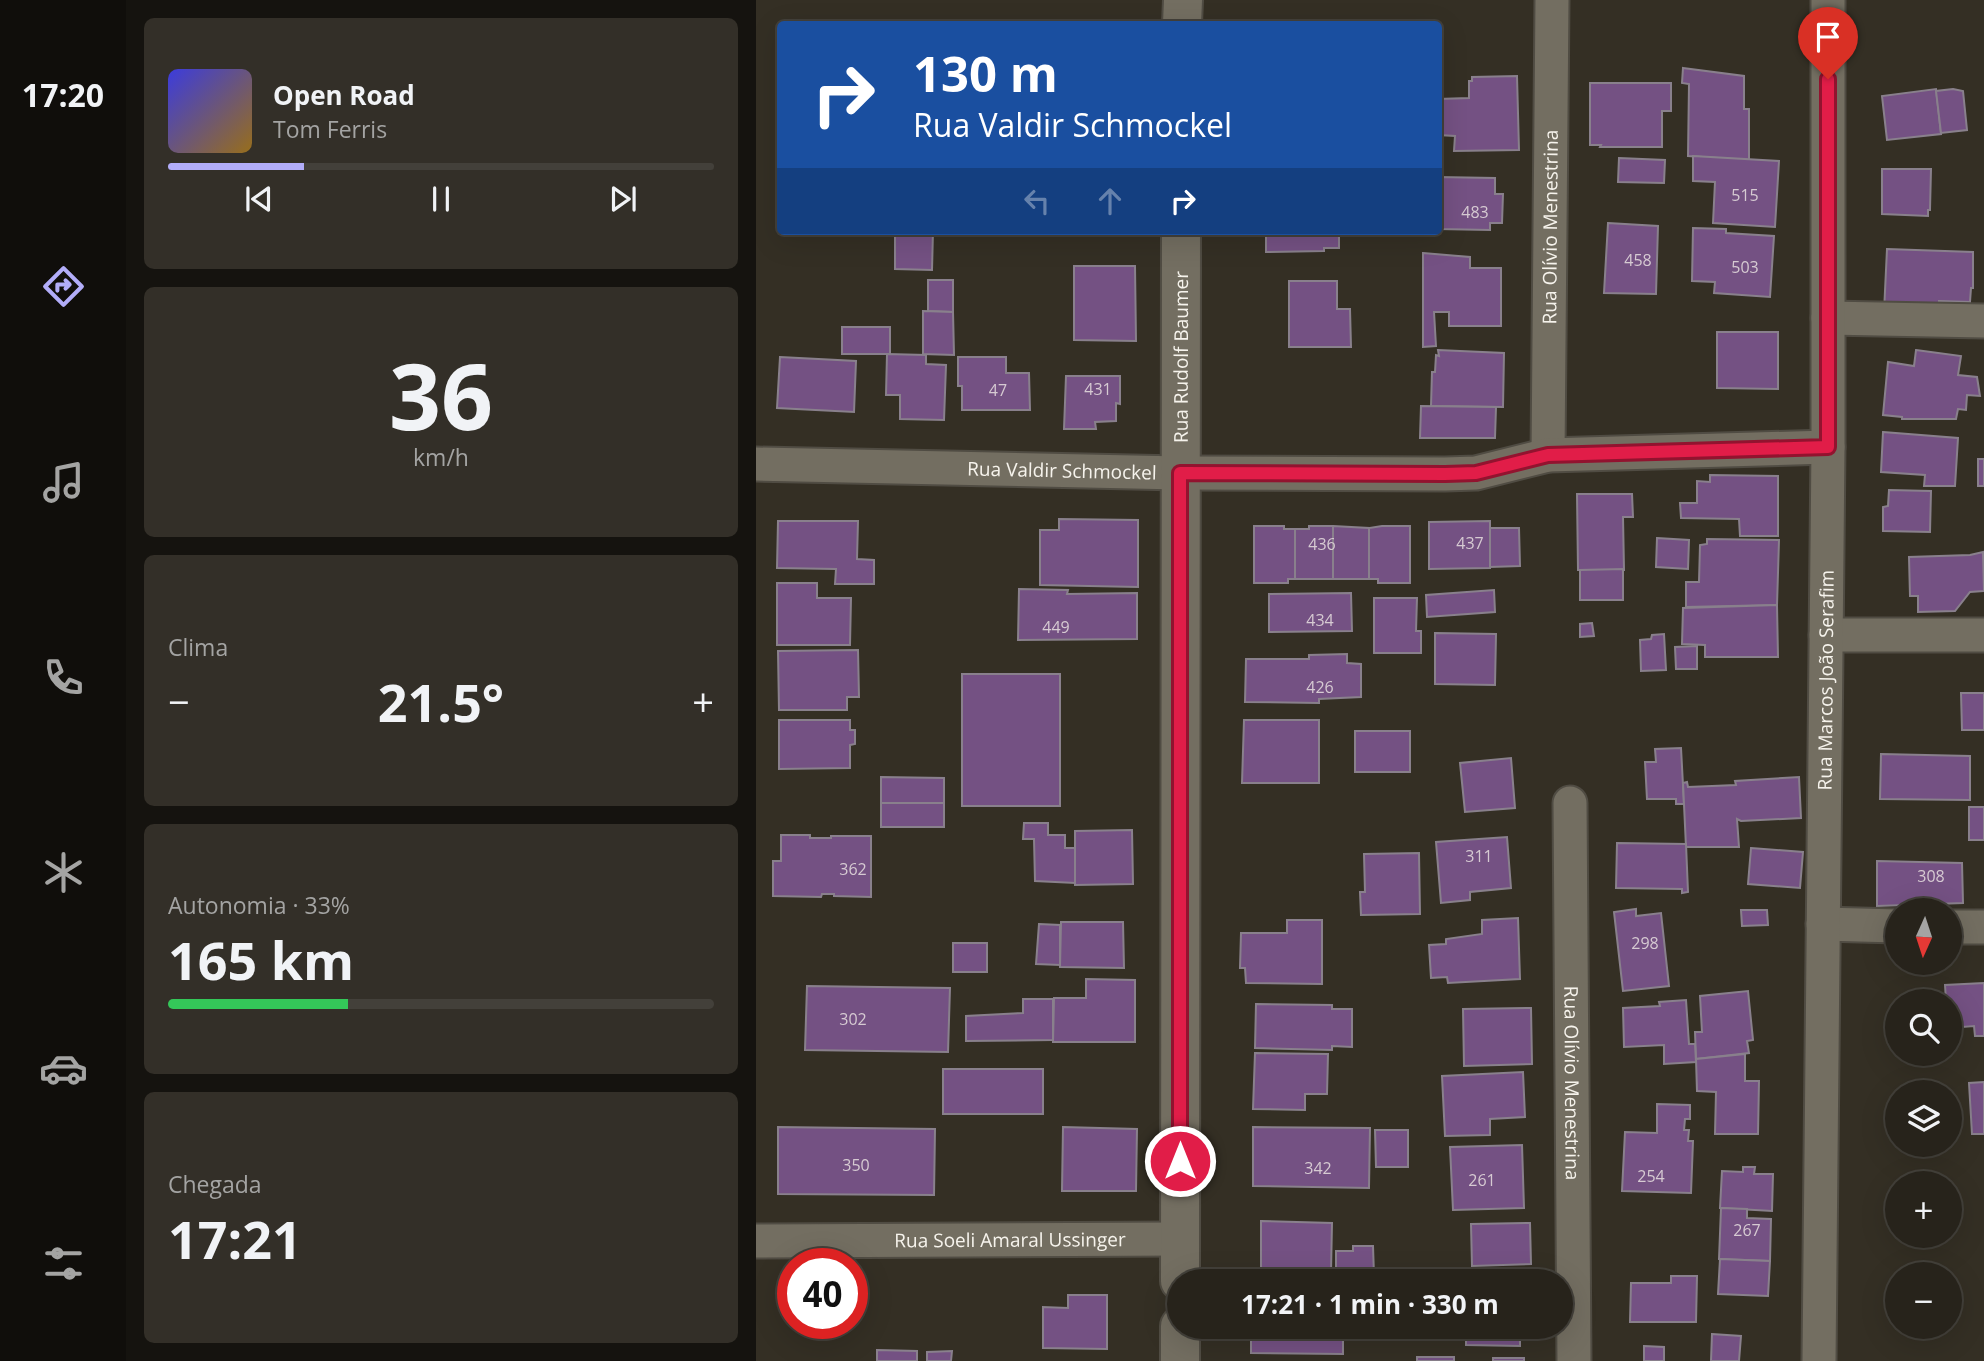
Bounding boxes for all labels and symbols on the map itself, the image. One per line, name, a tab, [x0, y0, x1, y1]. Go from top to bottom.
pin	[1798, 7, 1858, 79]
street label: Rua Olívio Menestrina	[1536, 130, 1564, 324]
house number: 515	[1731, 184, 1759, 206]
house number: 483	[1461, 201, 1489, 223]
house number: 458	[1624, 249, 1652, 271]
house number: 503	[1731, 256, 1759, 278]
street label: Rua Rudolf Baumer	[1168, 271, 1194, 443]
house number: 431	[1084, 378, 1112, 400]
house number: 47	[989, 379, 1007, 401]
street label: Rua Valdir Schmockel	[967, 455, 1157, 486]
house number: 437	[1456, 532, 1484, 554]
house number: 436	[1308, 533, 1336, 555]
street label: Rua Marcos João Serafim	[1812, 570, 1840, 790]
house number: 434	[1306, 609, 1334, 631]
house number: 449	[1042, 616, 1070, 638]
house number: 426	[1306, 676, 1334, 698]
house number: 311	[1465, 845, 1493, 867]
house number: 362	[839, 858, 867, 880]
house number: 308	[1917, 865, 1945, 887]
north arrow	[1885, 898, 1962, 975]
house number: 298	[1631, 932, 1659, 954]
street label: Rua Olívio Menestrina	[1558, 986, 1586, 1180]
house number: 302	[839, 1008, 867, 1030]
position arrow	[1143, 1124, 1217, 1198]
house number: 350	[842, 1154, 870, 1176]
house number: 342	[1304, 1157, 1332, 1179]
house number: 254	[1637, 1165, 1665, 1187]
house number: 261	[1468, 1169, 1496, 1191]
house number: 267	[1733, 1219, 1761, 1241]
street label: Rua Soeli Amaral Ussinger	[894, 1226, 1126, 1253]
speed limit sign: 40	[777, 1248, 868, 1339]

